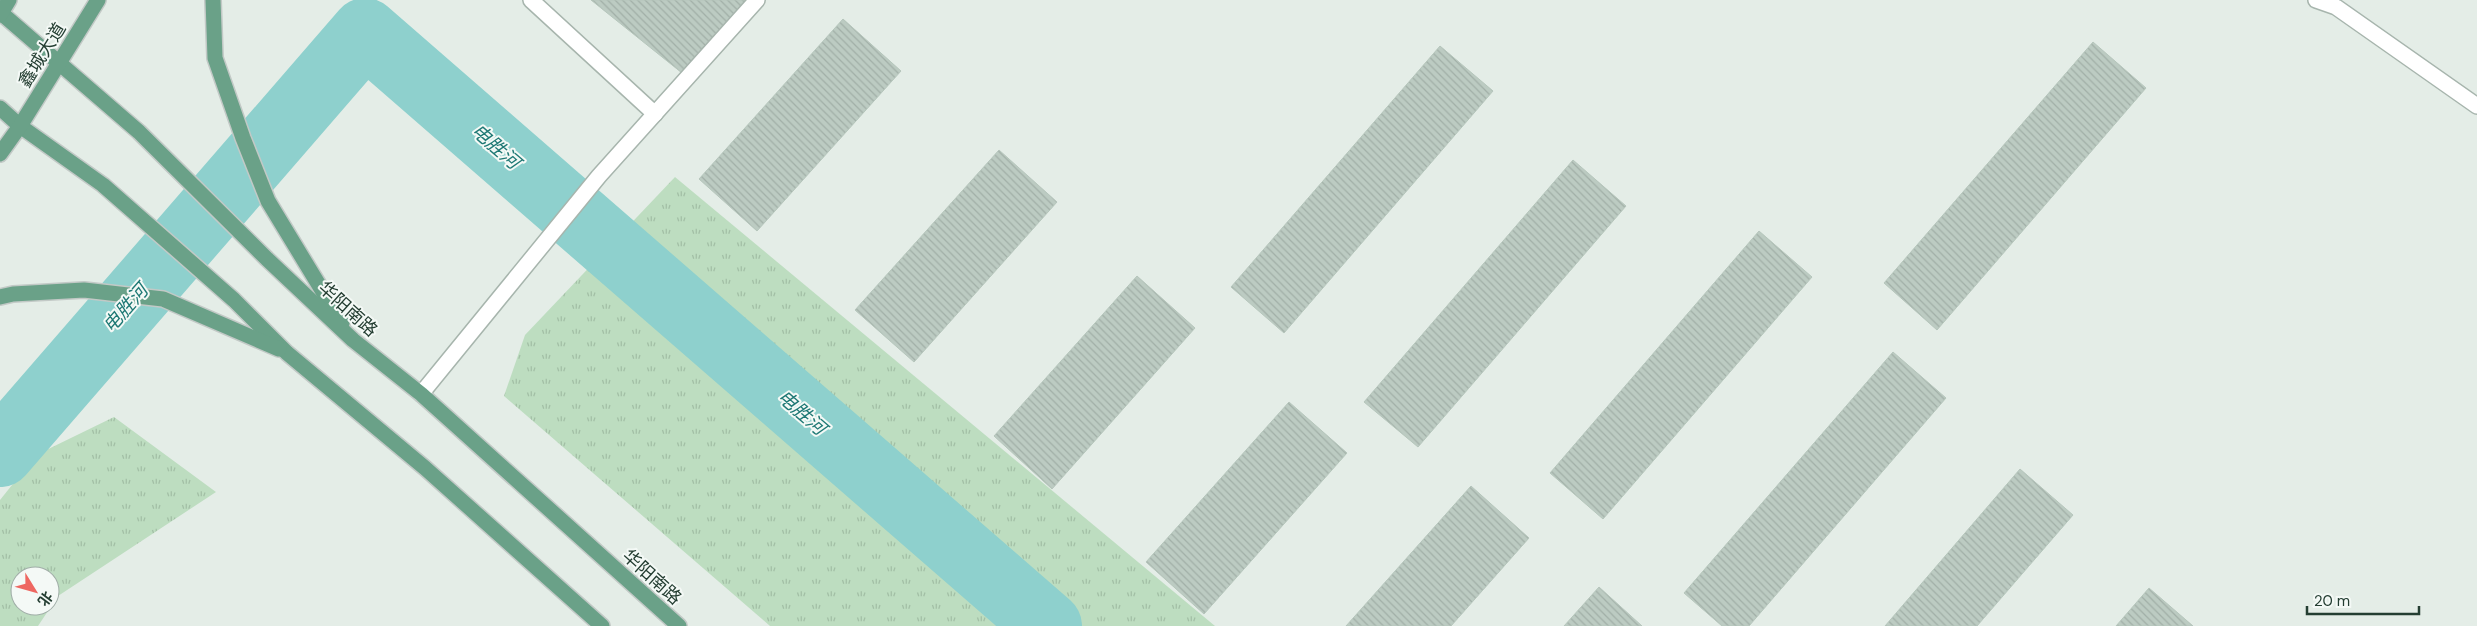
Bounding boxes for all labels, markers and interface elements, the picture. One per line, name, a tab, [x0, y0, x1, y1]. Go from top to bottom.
street label: 鑫城大道	[13, 18, 71, 92]
water label: 电胜河	[466, 118, 528, 177]
water label: 电胜河	[97, 276, 156, 338]
street label: 华阳南路	[313, 276, 383, 342]
water label: 电胜河	[772, 384, 834, 443]
street label: 华阳南路	[617, 544, 687, 610]
north arrow	[10, 566, 60, 616]
scale bar	[2307, 584, 2420, 616]
text: 北	[34, 588, 57, 610]
text: 20 m	[2314, 591, 2350, 611]

